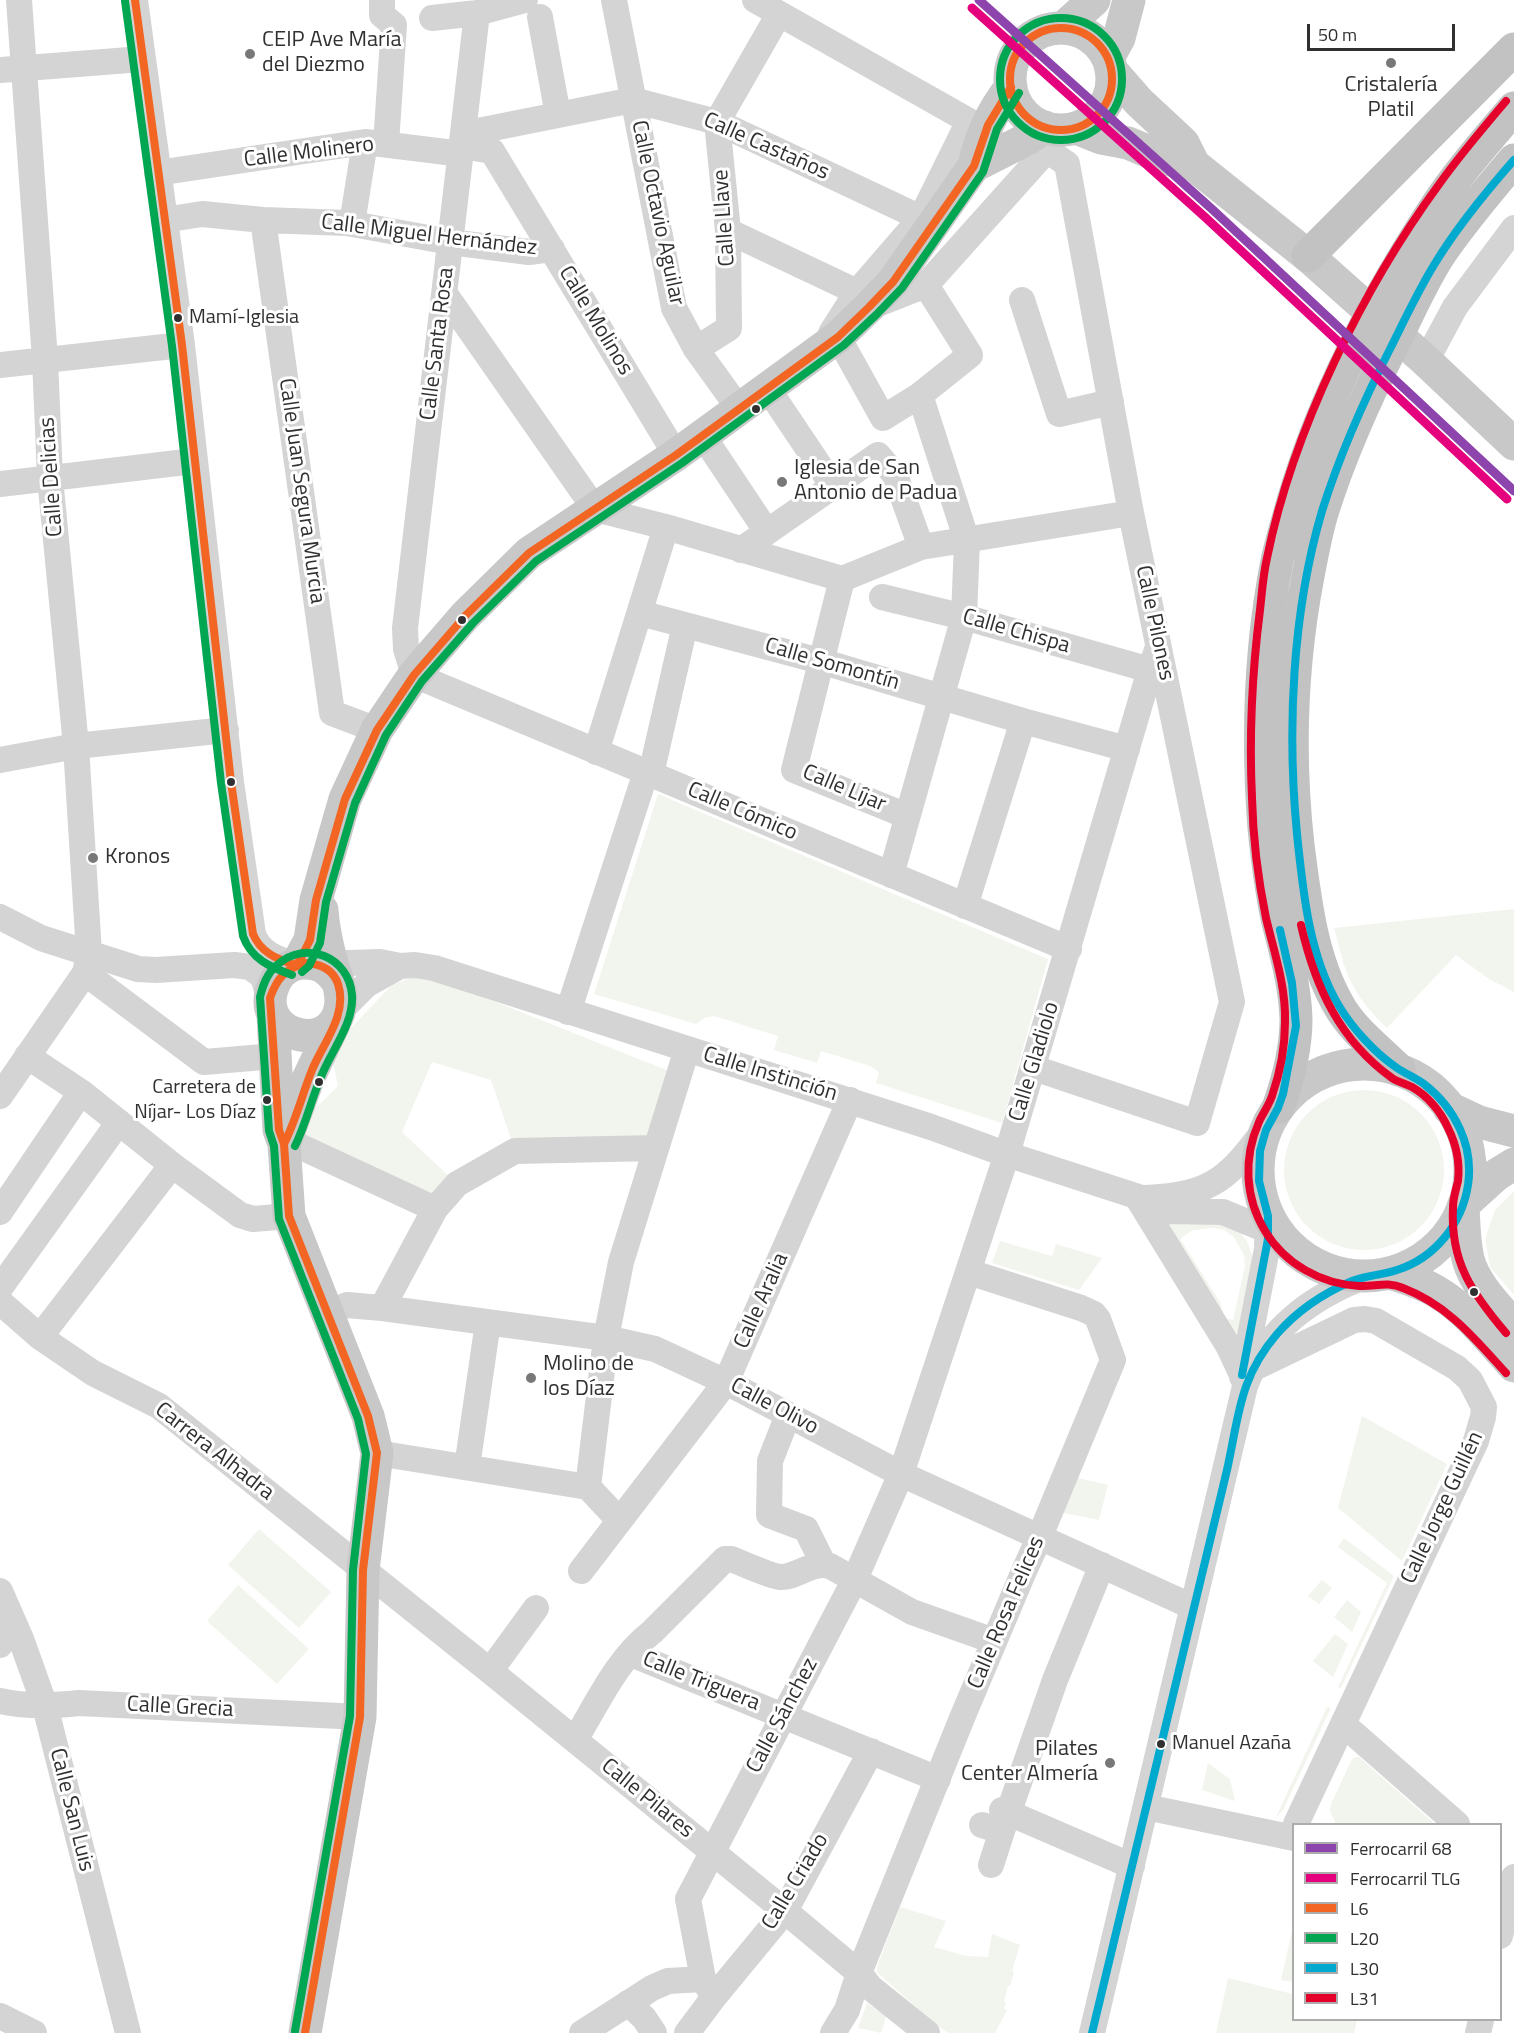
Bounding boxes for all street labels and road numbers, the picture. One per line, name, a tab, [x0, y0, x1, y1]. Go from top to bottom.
street label: Calle Castaños	[699, 108, 833, 186]
street label: Calle Octavio Aguilar	[625, 118, 689, 308]
street label: Calle Molinero	[242, 132, 376, 174]
street label: Calle Llave	[708, 169, 742, 267]
street label: Calle Miguel Hernández	[320, 210, 538, 262]
street label: Calle Molinos	[552, 262, 638, 380]
street label: Calle Santa Rosa	[416, 266, 460, 422]
street label: Calle Juan Segura Murcia	[272, 377, 330, 605]
street label: Calle Delicias	[35, 416, 69, 538]
street label: Calle Pilones	[1129, 563, 1179, 683]
street label: Calle Chispa	[959, 604, 1073, 660]
street label: Calle Somontín	[762, 633, 902, 697]
street label: Calle Líjar	[798, 760, 890, 818]
street label: Calle Cómico	[683, 777, 801, 847]
street label: Calle Gladiolo	[1004, 999, 1066, 1125]
street label: Calle Instinción	[700, 1042, 840, 1108]
street label: Calle Aralia	[729, 1249, 795, 1353]
street label: Calle Olivo	[726, 1373, 822, 1441]
street label: Carrera Alhadra	[149, 1397, 279, 1507]
street label: Calle Jorge Guillén	[1396, 1428, 1490, 1588]
street label: Calle Rosa Felices	[963, 1533, 1051, 1693]
street label: Calle Triguera	[639, 1647, 763, 1717]
street label: Calle Sánchez	[742, 1654, 824, 1778]
street label: Calle Grecia	[126, 1692, 234, 1724]
street label: Calle San Luis	[43, 1746, 99, 1874]
street label: Calle Pilares	[595, 1754, 699, 1844]
street label: Calle Criado	[757, 1829, 835, 1935]

